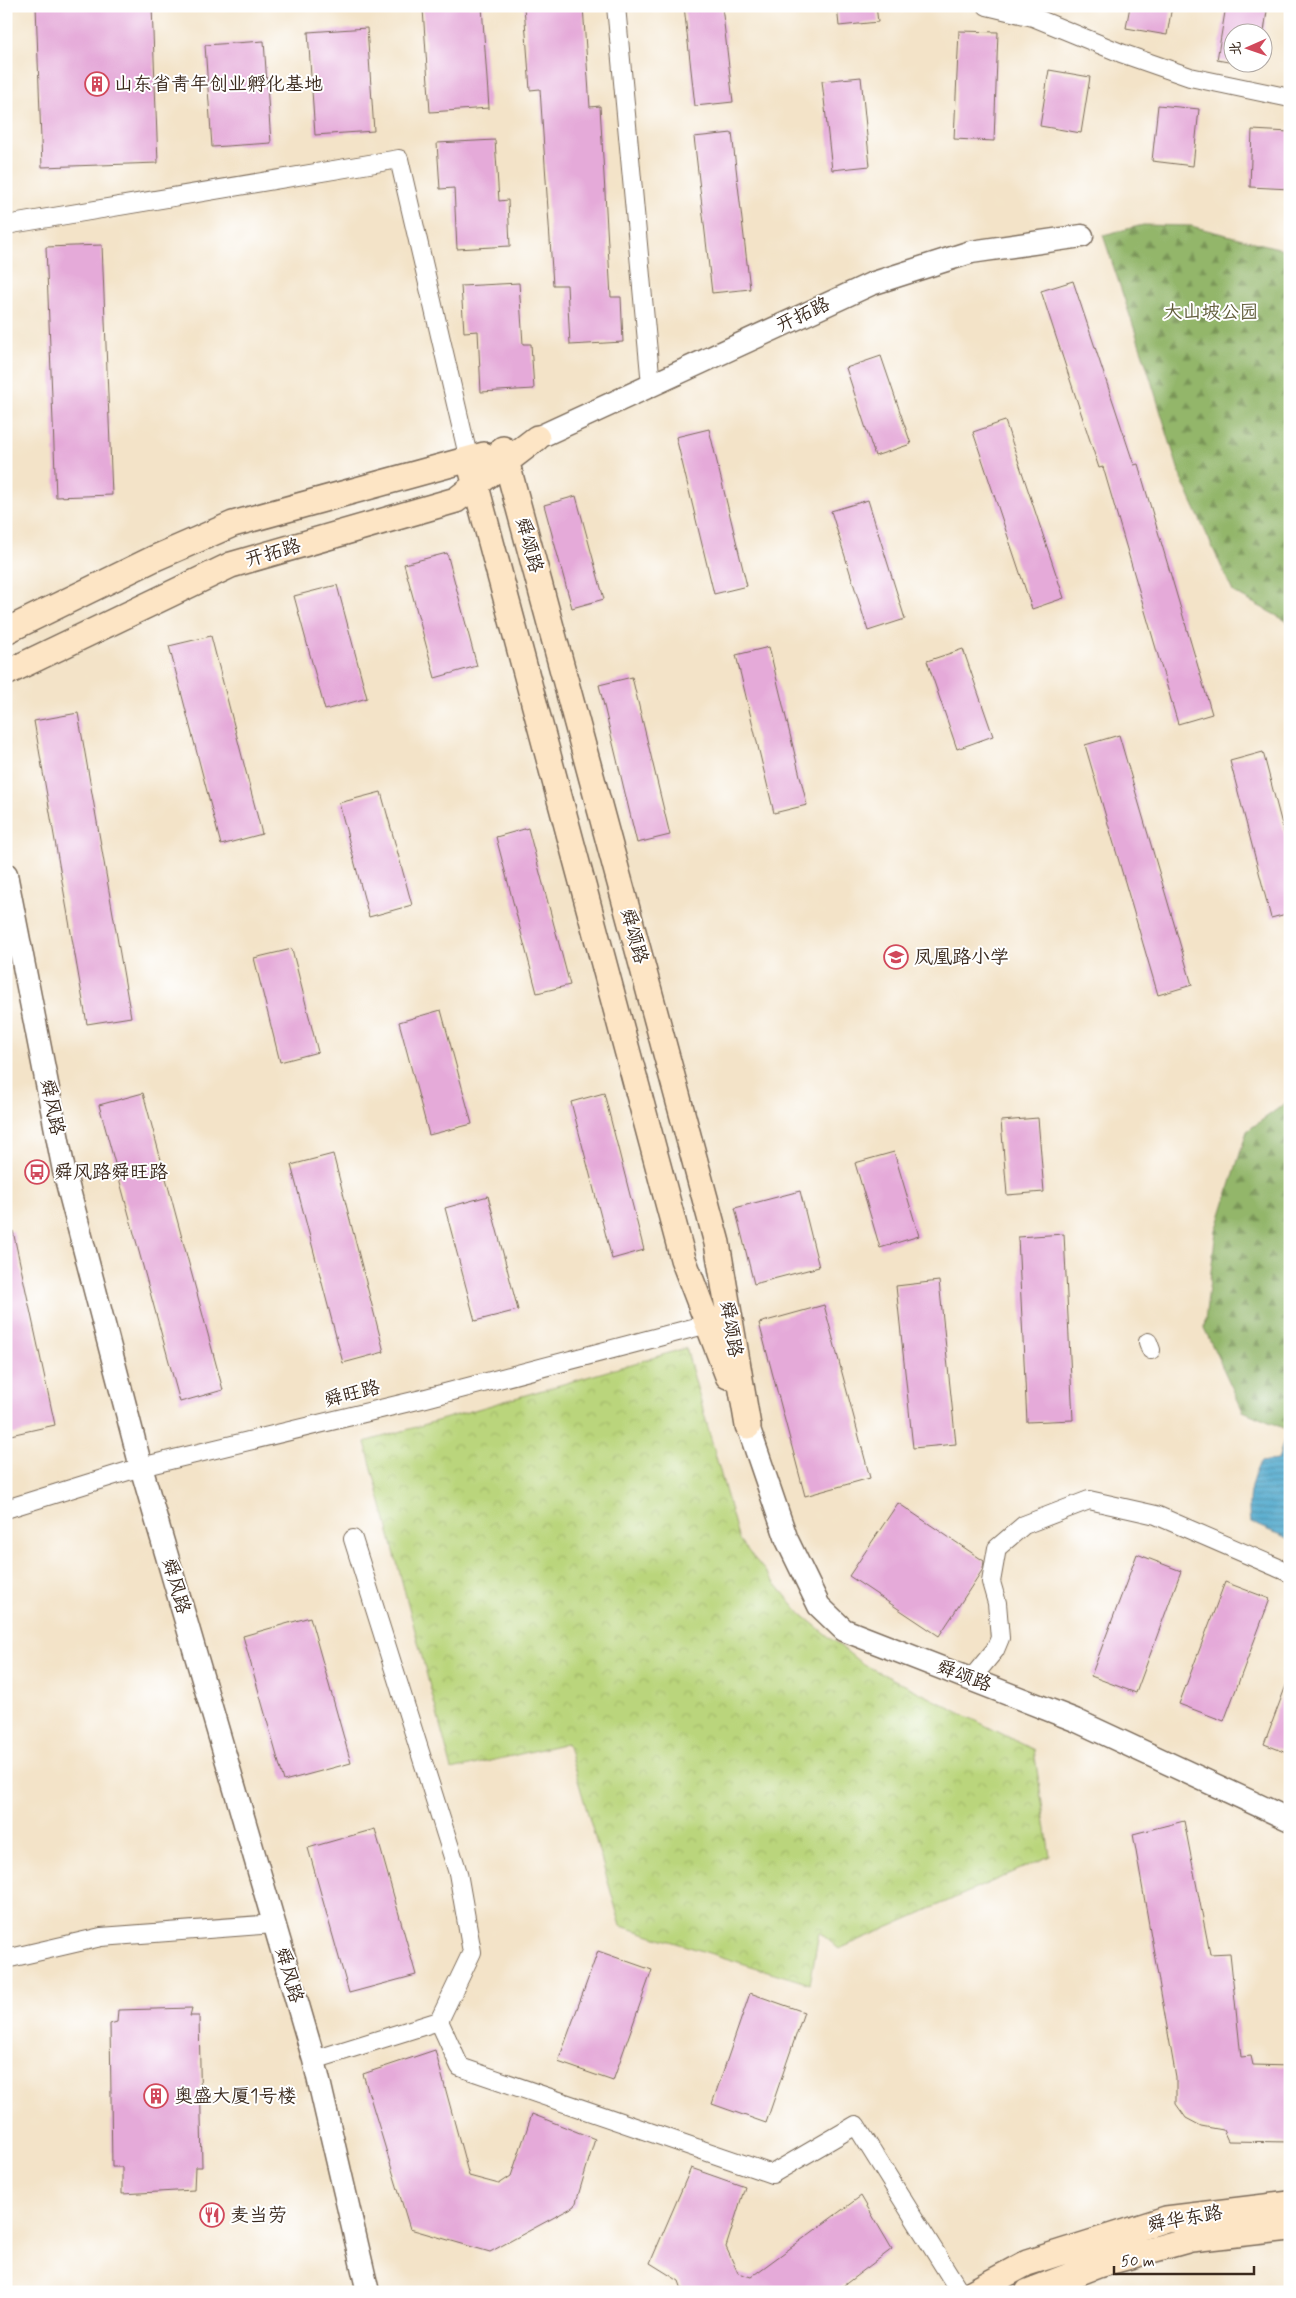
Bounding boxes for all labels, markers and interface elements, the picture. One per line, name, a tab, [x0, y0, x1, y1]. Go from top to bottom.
north arrow	[1224, 22, 1274, 72]
text: 北	[1227, 41, 1245, 56]
building icon: 山东省青年创业孵化基地	[84, 71, 110, 97]
place label: 山东省青年创业孵化基地	[114, 72, 323, 97]
street label: 开拓路	[772, 292, 834, 338]
park label: 大山坡公园	[1163, 300, 1259, 325]
street label: 舜颂路	[510, 514, 548, 576]
street label: 开拓路	[242, 533, 304, 573]
street label: 舜颂路	[615, 905, 653, 967]
school or university icon: 凤凰路小学	[883, 944, 909, 970]
place label: 凤凰路小学	[914, 945, 1009, 970]
street label: 舜风路	[34, 1077, 70, 1137]
bus stop icon: 舜风路舜旺路	[24, 1159, 50, 1185]
place label: 舜风路舜旺路	[54, 1160, 168, 1185]
street label: 舜颂路	[714, 1299, 748, 1359]
street label: 舜旺路	[321, 1375, 383, 1413]
street label: 舜风路	[156, 1555, 196, 1617]
street label: 舜颂路	[933, 1654, 995, 1698]
street label: 舜风路	[269, 1944, 309, 2006]
building icon: 奥盛大厦1号楼	[143, 2083, 169, 2109]
place label: 奥盛大厦1号楼	[174, 2084, 297, 2109]
street label: 舜华东路	[1145, 2200, 1225, 2238]
restaurant icon: 麦当劳	[199, 2202, 225, 2228]
place label: 麦当劳	[230, 2203, 287, 2228]
scale bar	[1114, 2243, 1254, 2275]
text: 50 m	[1121, 2252, 1155, 2272]

